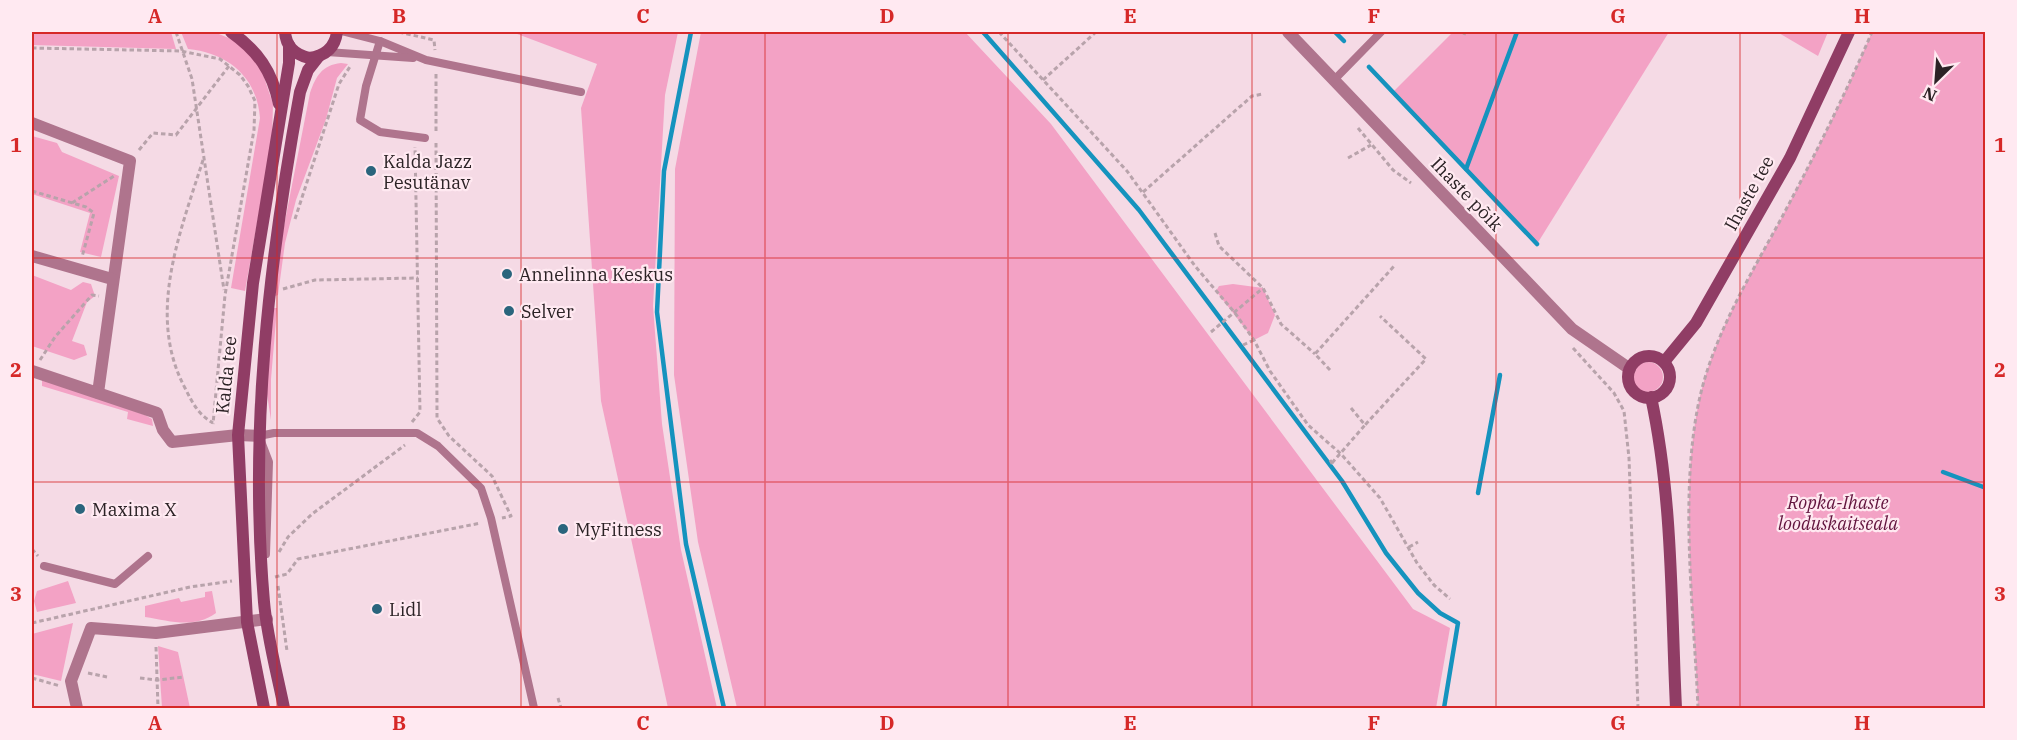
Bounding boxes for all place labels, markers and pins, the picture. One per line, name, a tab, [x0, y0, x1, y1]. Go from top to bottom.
place label: Kalda Jazz Pesutänav	[383, 150, 472, 194]
marker: Kalda Jazz Pesutänav	[364, 164, 378, 178]
place label: Annelinna Keskus	[519, 263, 673, 286]
marker: Annelinna Keskus	[500, 267, 514, 281]
place label: Selver	[521, 300, 574, 323]
marker: Selver	[502, 304, 516, 318]
place label: Maxima X	[92, 498, 177, 521]
marker: Maxima X	[73, 502, 87, 516]
place label: MyFitness	[575, 518, 662, 541]
marker: MyFitness	[556, 522, 570, 536]
place label: Lidl	[389, 598, 422, 621]
marker: Lidl	[370, 602, 384, 616]

